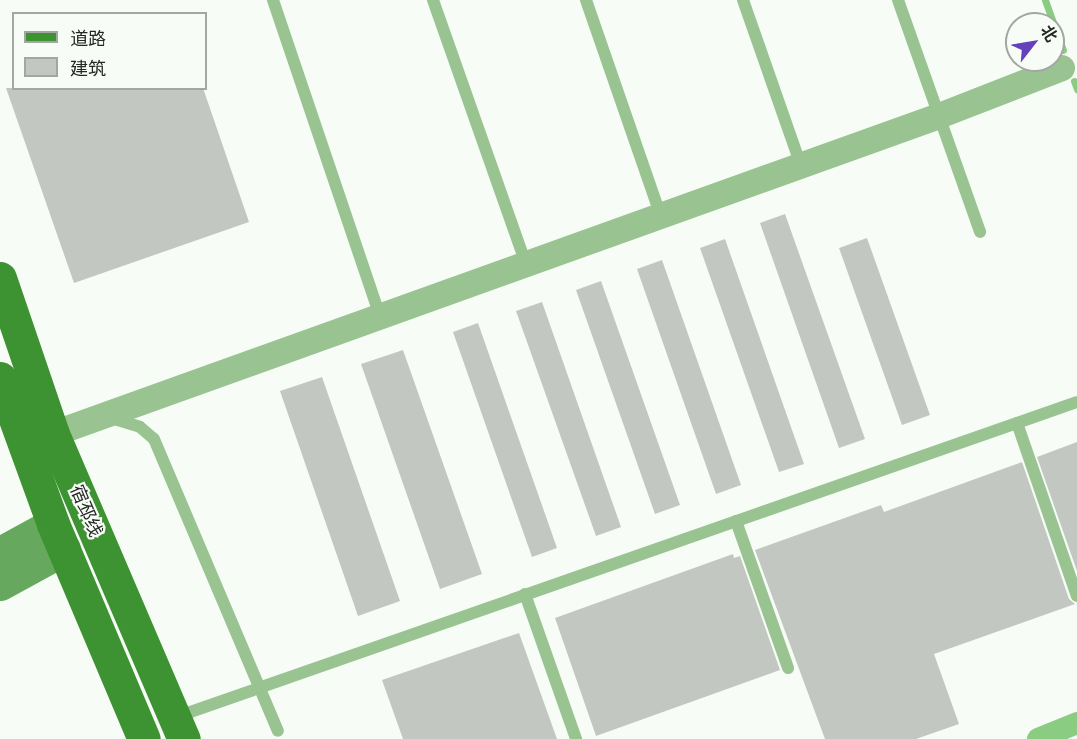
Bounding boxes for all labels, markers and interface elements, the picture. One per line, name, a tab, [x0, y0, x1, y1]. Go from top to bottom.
legend	[12, 12, 207, 90]
north arrow	[1005, 12, 1065, 72]
text: 北	[1037, 22, 1061, 45]
text: 道路	[70, 28, 106, 50]
text: 建筑	[70, 58, 106, 80]
street label: 宿邳线	[66, 482, 106, 540]

